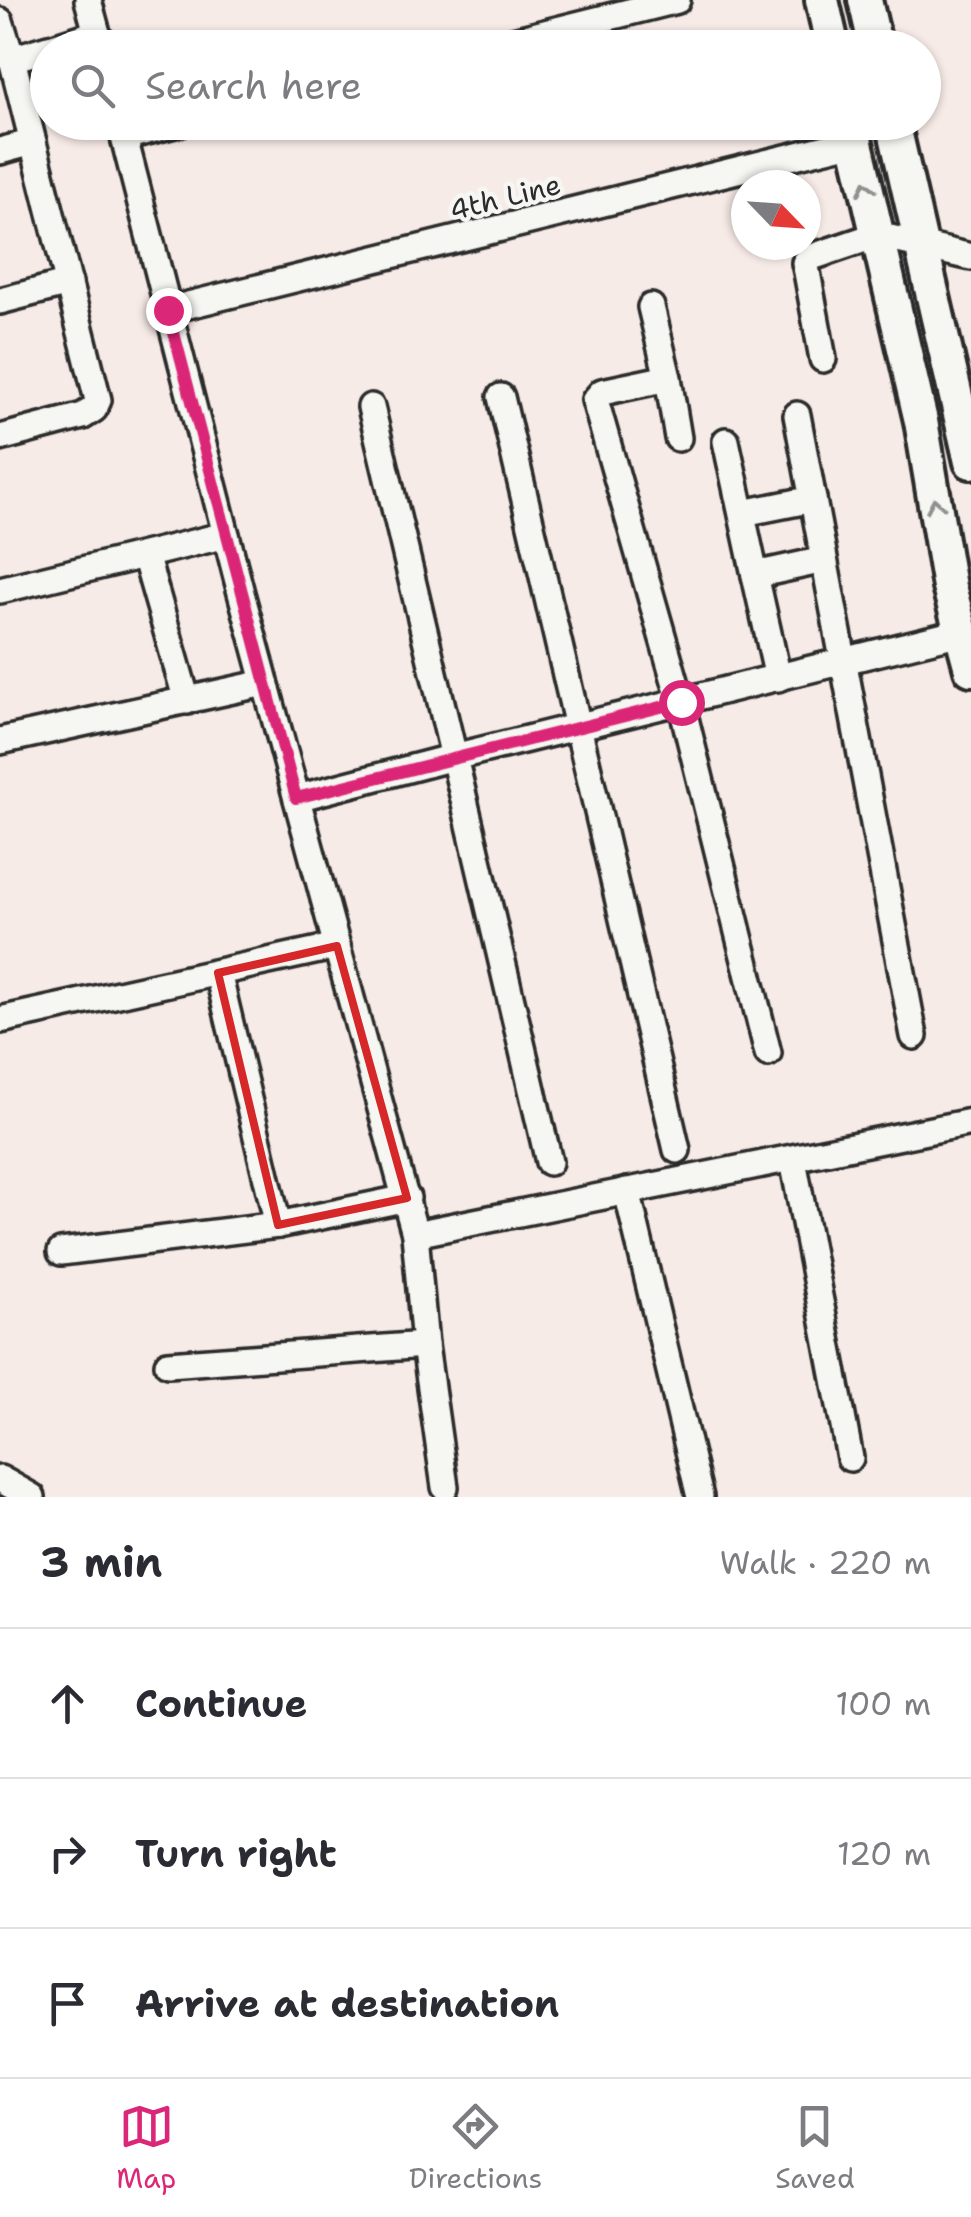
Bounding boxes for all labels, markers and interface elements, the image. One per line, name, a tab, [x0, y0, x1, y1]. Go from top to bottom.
search box	[30, 30, 941, 140]
icon: search	[65, 58, 120, 113]
text: Search here	[145, 60, 362, 111]
street label: 4th Line	[445, 165, 565, 229]
north arrow	[731, 170, 821, 260]
one-way arrow	[857, 180, 878, 197]
route end	[146, 288, 192, 334]
one-way arrow	[925, 497, 946, 513]
route start	[659, 680, 705, 726]
text: 3 min	[40, 1534, 162, 1590]
text: Walk · 220 m	[720, 1541, 931, 1584]
icon: ahead	[40, 1676, 95, 1731]
text: Continue	[135, 1678, 307, 1729]
text: 100 m	[835, 1682, 931, 1725]
icon: right	[40, 1826, 95, 1881]
text: Turn right	[135, 1828, 337, 1879]
text: 120 m	[837, 1832, 931, 1875]
icon: arrive	[40, 1976, 95, 2031]
text: Arrive at destination	[135, 1978, 559, 2029]
tab: Map	[116, 2099, 176, 2197]
tab: Directions	[409, 2099, 542, 2197]
tab: Saved	[775, 2099, 855, 2197]

